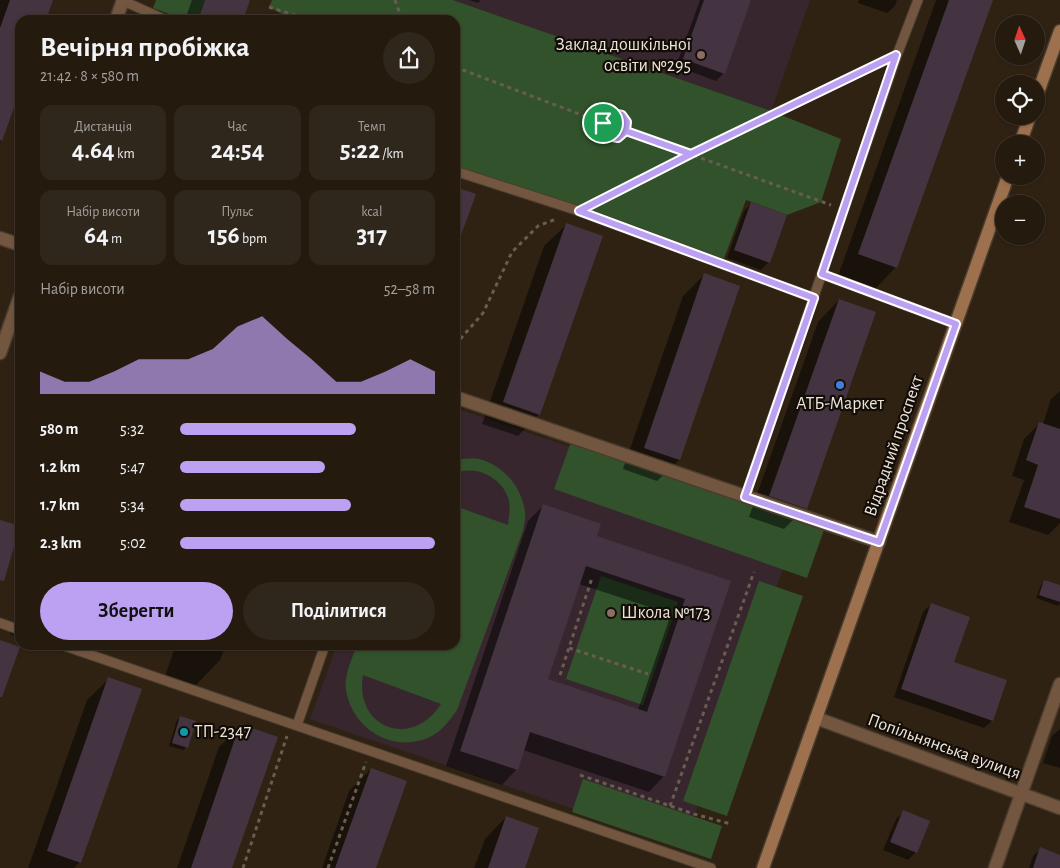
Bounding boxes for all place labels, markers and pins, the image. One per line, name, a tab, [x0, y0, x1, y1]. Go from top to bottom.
place label: Заклад дошкільної освіти №295	[556, 36, 691, 75]
marker: Заклад дошкільної освіти №295	[695, 49, 707, 61]
pin	[582, 102, 624, 144]
marker: АТБ-Маркет	[834, 379, 846, 391]
place label: АТБ-Маркет	[796, 395, 884, 413]
place label: Школа №173	[621, 604, 711, 622]
marker: Школа №173	[605, 607, 617, 619]
place label: ТП-2347	[194, 723, 251, 741]
marker: ТП-2347	[178, 726, 190, 738]

